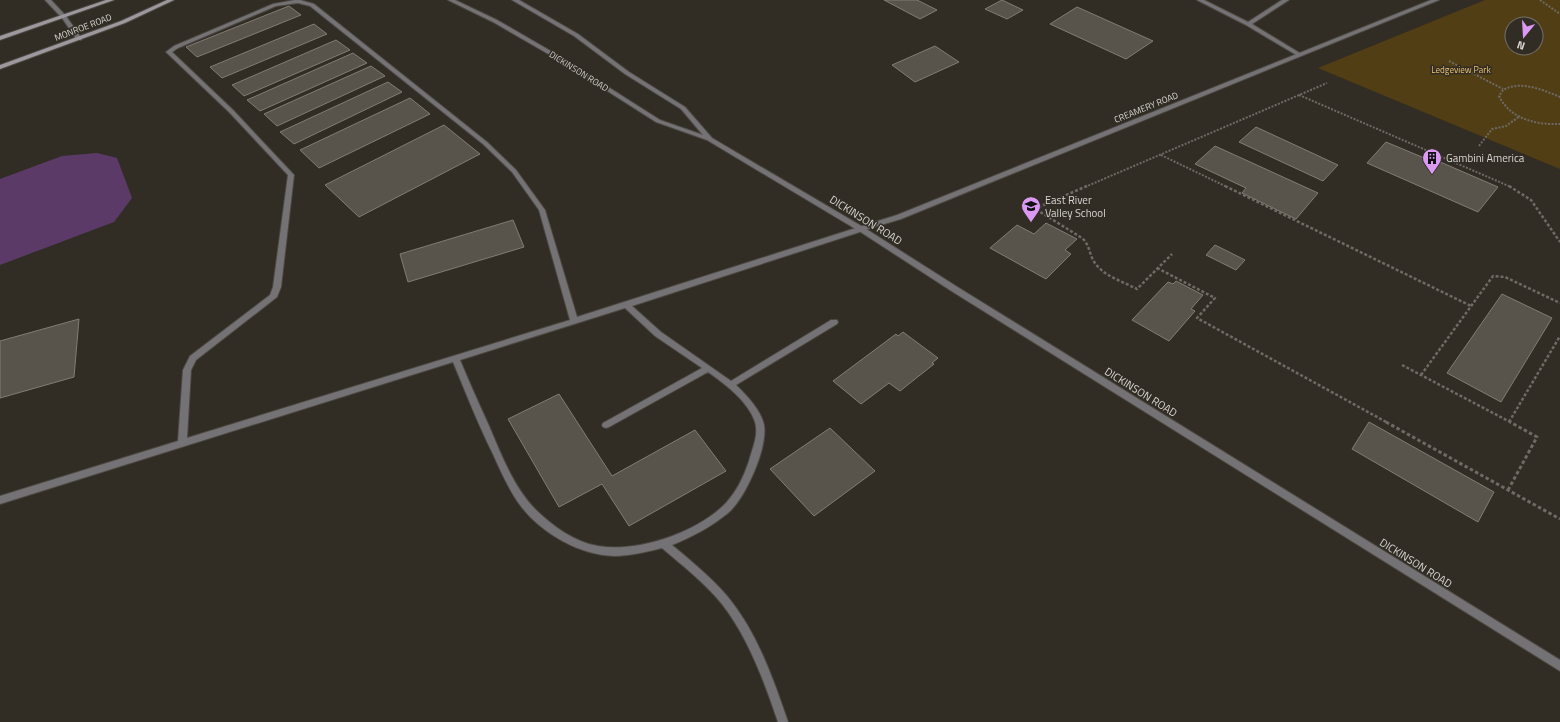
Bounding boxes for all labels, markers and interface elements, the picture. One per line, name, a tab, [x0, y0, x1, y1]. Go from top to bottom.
street label: MONROE ROAD	[52, 10, 114, 44]
north arrow	[1504, 16, 1544, 56]
text: N	[1515, 37, 1527, 54]
street label: DICKINSON ROAD	[547, 48, 611, 95]
park label: Ledgeview Park	[1431, 63, 1491, 76]
street label: CREAMERY ROAD	[1112, 88, 1180, 126]
building icon: Gambini America	[1421, 147, 1443, 175]
place label: Gambini America	[1446, 150, 1525, 166]
street label: DICKINSON ROAD	[827, 191, 905, 249]
place label: East River Valley School	[1045, 192, 1106, 221]
school or university icon: East River Valley School	[1020, 195, 1042, 223]
street label: DICKINSON ROAD	[1102, 363, 1180, 421]
street label: DICKINSON ROAD	[1377, 534, 1455, 592]

